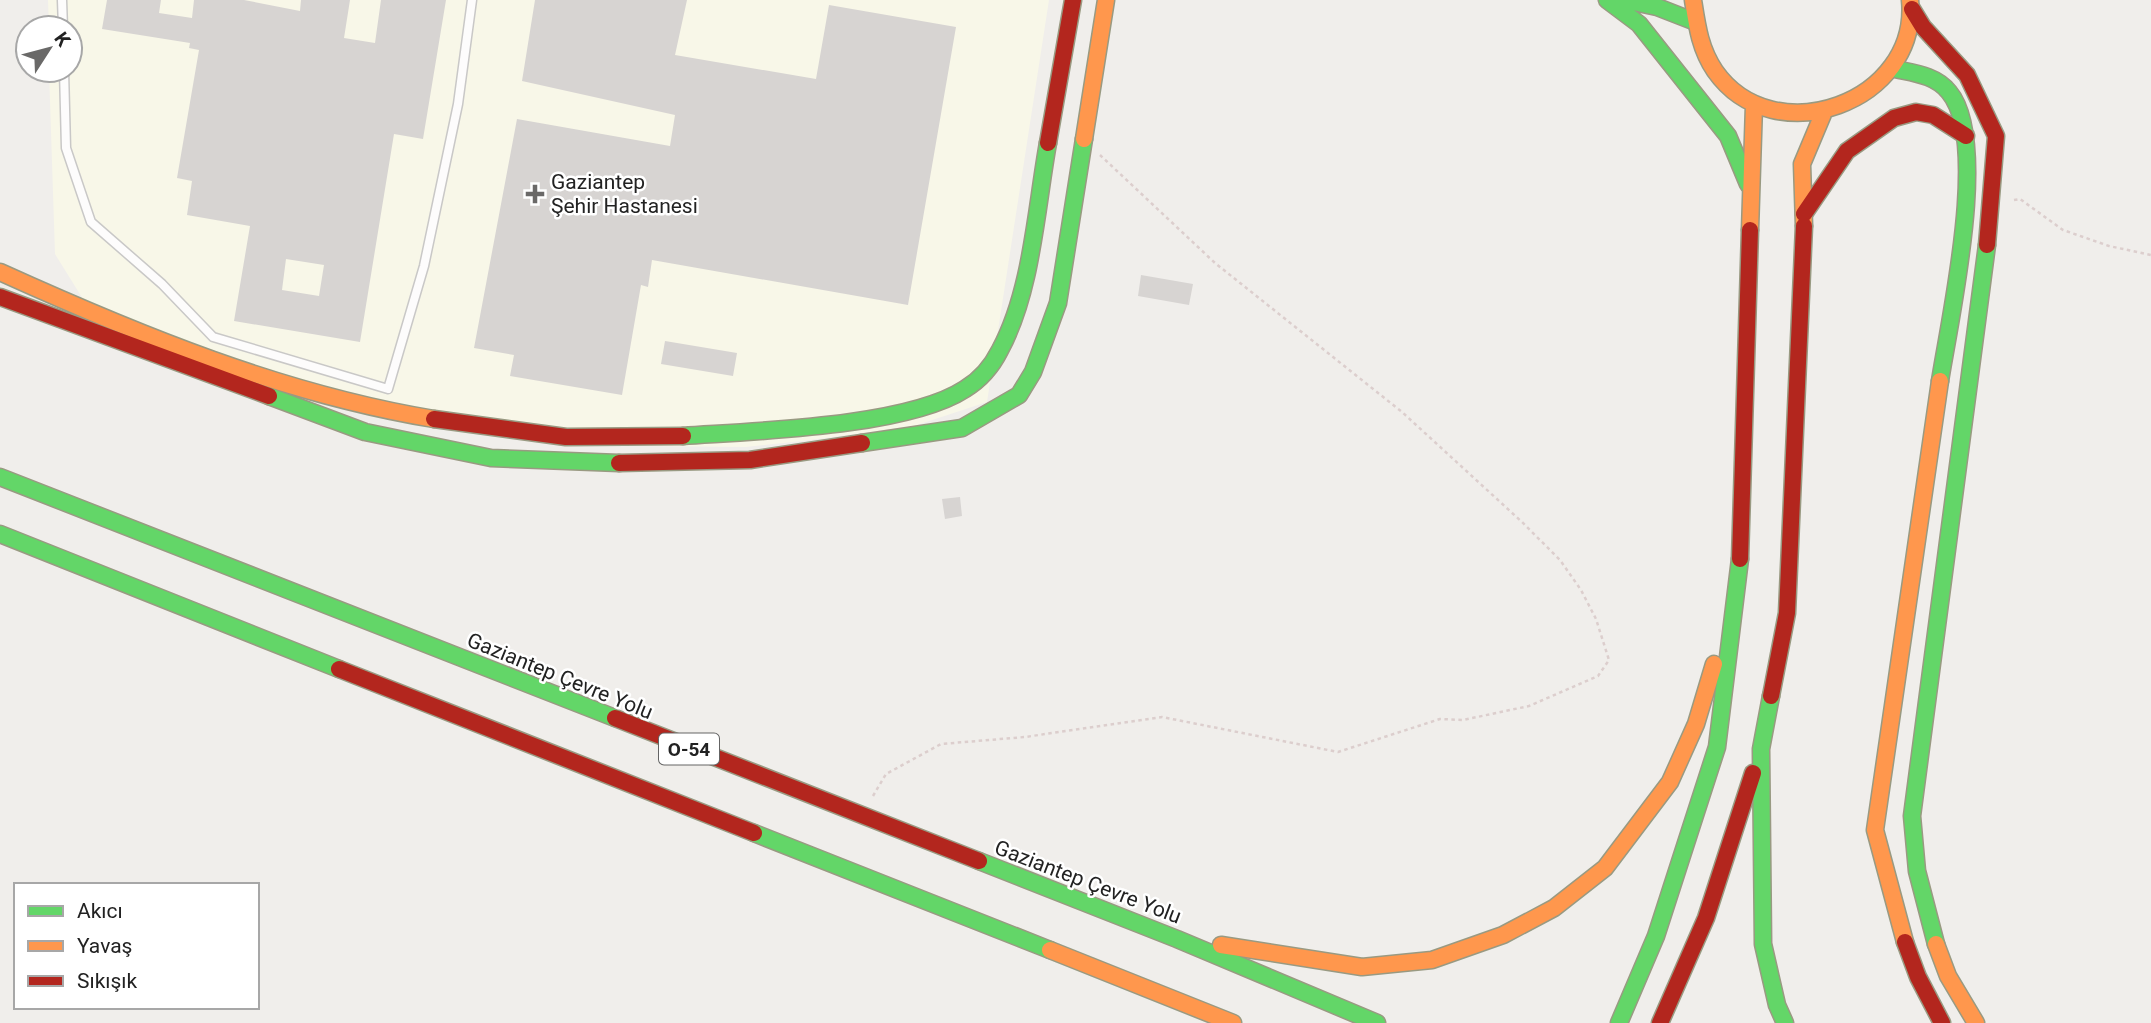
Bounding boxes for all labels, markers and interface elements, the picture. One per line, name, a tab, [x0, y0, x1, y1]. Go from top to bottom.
north arrow	[14, 14, 84, 84]
text: K	[49, 28, 76, 52]
place label: Gaziantep Şehir Hastanesi	[551, 170, 698, 218]
marker: Gaziantep Şehir Hastanesi	[525, 184, 545, 204]
street label: Gaziantep Çevre Yolu	[464, 628, 656, 724]
road number: O-54	[659, 734, 719, 764]
street label: Gaziantep Çevre Yolu	[991, 835, 1185, 929]
legend	[14, 883, 259, 1009]
text: Akıcı	[77, 899, 123, 923]
text: Yavaş	[77, 934, 132, 958]
text: Sıkışık	[77, 969, 138, 993]

